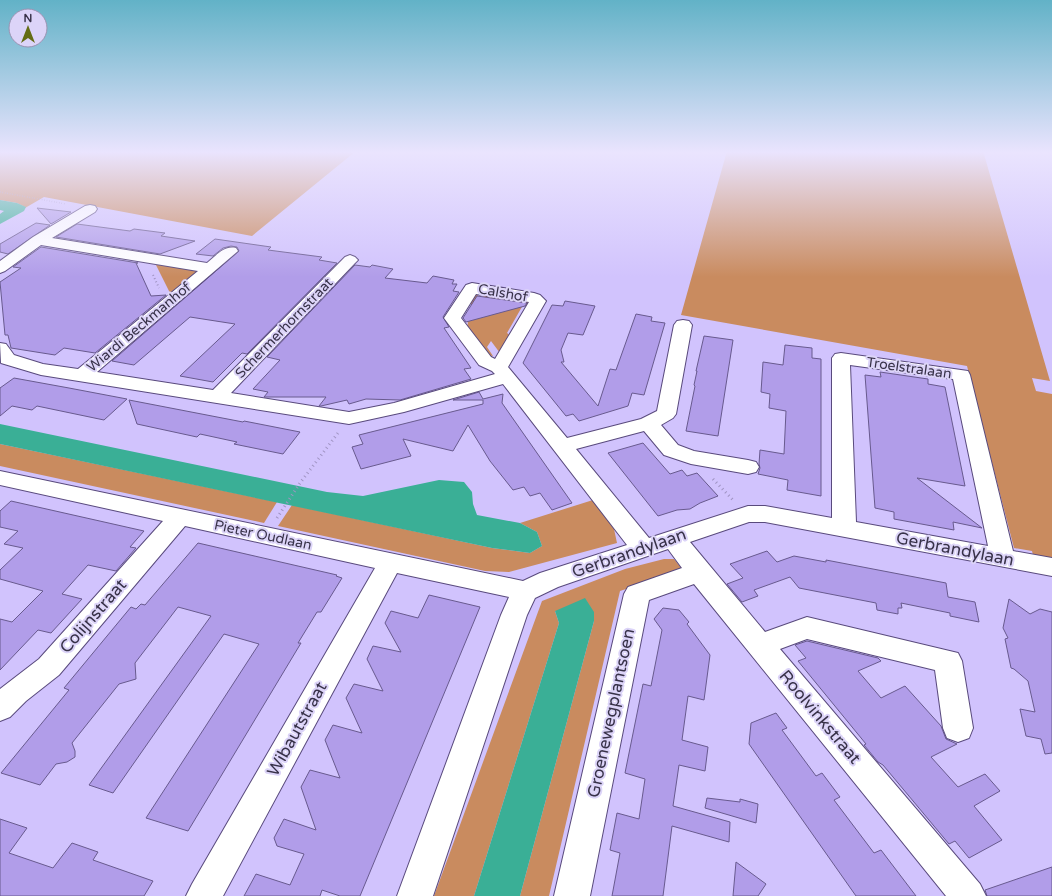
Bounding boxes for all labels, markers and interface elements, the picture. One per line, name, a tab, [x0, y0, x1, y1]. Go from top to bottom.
north arrow	[8, 8, 48, 48]
text: N	[24, 12, 32, 25]
street label: Schermerhornstraat	[232, 274, 337, 382]
street label: Wiardi Beckmanhof	[83, 278, 195, 376]
street label: Calshof	[477, 280, 530, 306]
street label: Troelstralaan	[865, 354, 953, 382]
street label: Pieter Oudlaan	[213, 516, 313, 554]
street label: Gerbrandylaan	[569, 524, 689, 582]
street label: Gerbrandylaan	[894, 527, 1016, 571]
street label: Colijnstraat	[55, 574, 131, 657]
street label: Groenewegplantsoen	[583, 627, 639, 799]
street label: Roolvinkstraat	[775, 666, 866, 769]
street label: Wibautstraat	[262, 678, 332, 780]

